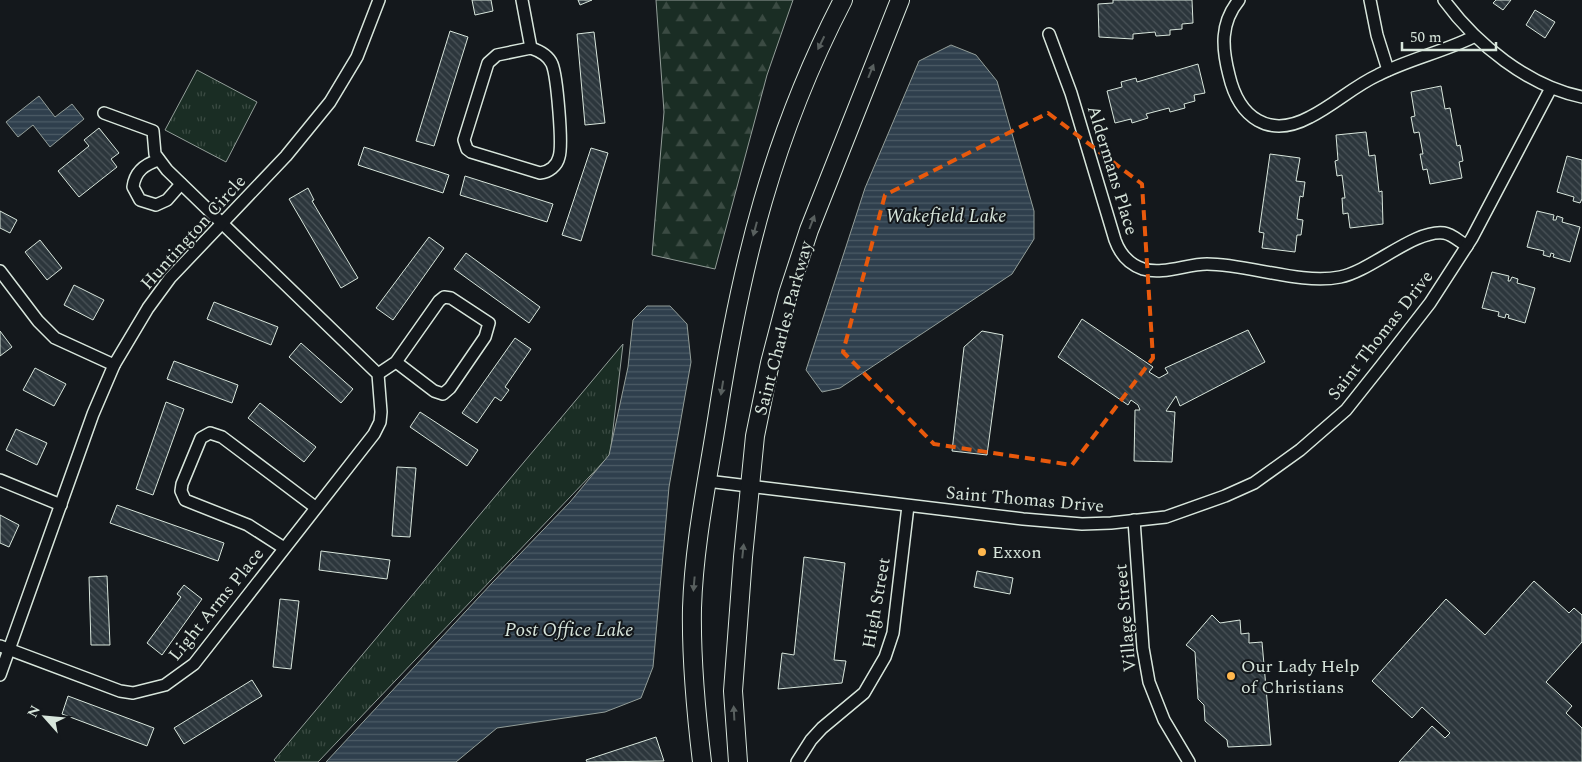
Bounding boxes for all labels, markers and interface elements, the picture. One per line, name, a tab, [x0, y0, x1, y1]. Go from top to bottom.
scale bar	[1402, 20, 1496, 52]
text: 50 m	[1410, 26, 1442, 49]
one-way arrow	[816, 36, 824, 50]
one-way arrow	[868, 64, 876, 78]
street label: Aldermans Place	[1080, 102, 1145, 238]
street label: Huntington Circle	[134, 169, 253, 296]
water label: Wakefield Lake	[885, 202, 1007, 231]
one-way arrow	[809, 215, 817, 229]
one-way arrow	[750, 222, 758, 237]
street label: Saint Charles Parkway	[747, 237, 820, 418]
street label: Saint Thomas Drive	[1321, 265, 1440, 406]
one-way arrow	[718, 381, 726, 397]
street label: Saint Thomas Drive	[945, 479, 1105, 520]
place label: Exxon	[992, 539, 1042, 566]
street label: Light Arms Place	[162, 542, 271, 667]
one-way arrow	[739, 543, 747, 559]
marker: Exxon	[976, 546, 988, 558]
street label: High Street	[855, 555, 898, 651]
street label: Village Street	[1107, 563, 1144, 673]
one-way arrow	[690, 576, 698, 592]
water label: Post Office Lake	[504, 616, 634, 645]
place label: Our Lady Help of Christians	[1241, 653, 1359, 701]
marker: Our Lady Help of Christians	[1225, 670, 1237, 682]
north arrow	[20, 692, 70, 742]
text: N	[22, 701, 46, 721]
one-way arrow	[730, 705, 738, 721]

